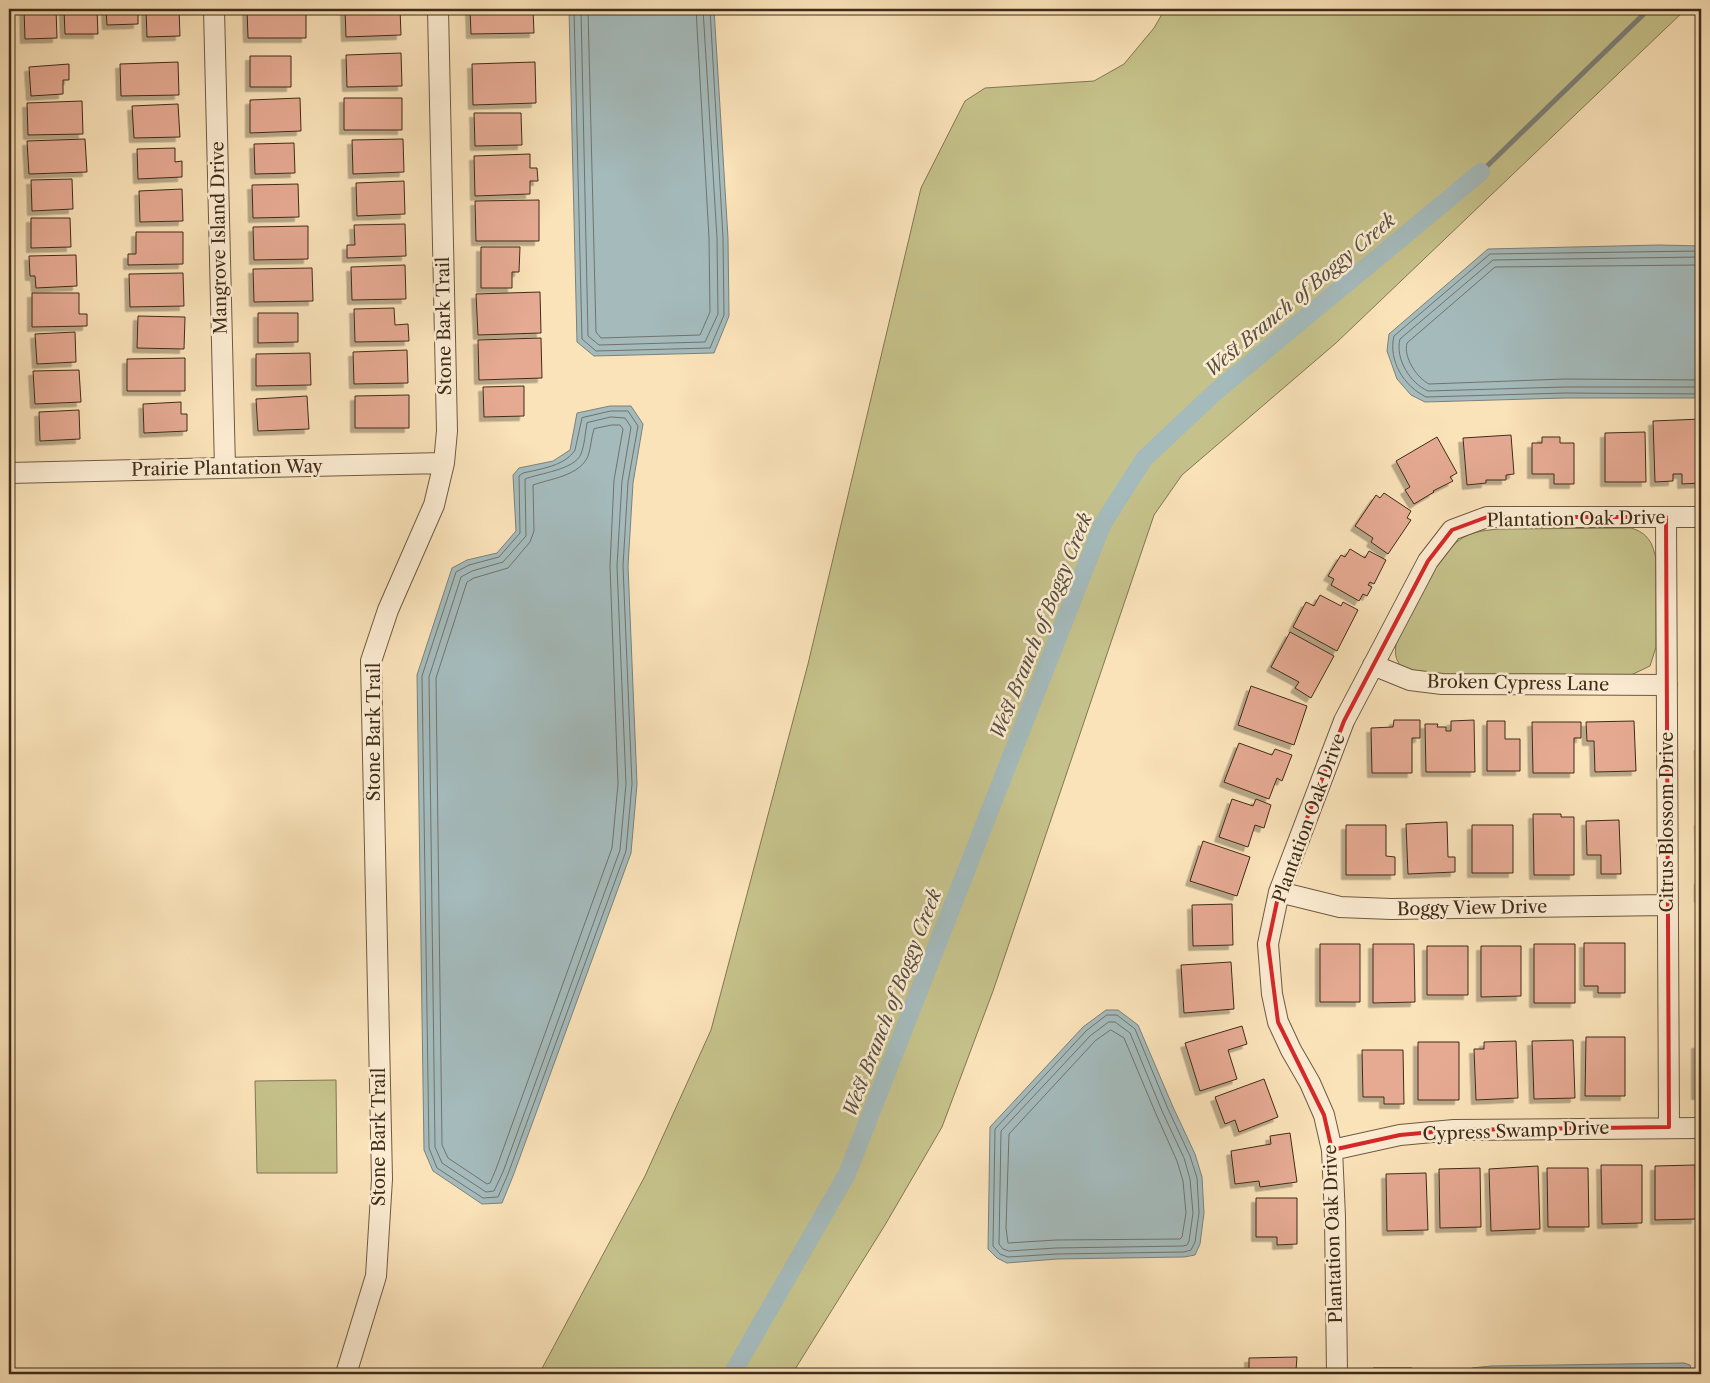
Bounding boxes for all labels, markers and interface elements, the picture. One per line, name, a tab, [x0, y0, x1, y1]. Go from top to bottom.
street label: Mangrove Island Drive	[206, 141, 232, 335]
water label: West Branch of Boggy Creek	[1200, 208, 1400, 382]
street label: Stone Bark Trail	[432, 257, 456, 395]
street label: Prairie Plantation Way	[131, 455, 324, 481]
street label: Plantation Oak Drive	[1486, 506, 1666, 532]
water label: West Branch of Boggy Creek	[985, 509, 1097, 742]
street label: Stone Bark Trail	[363, 663, 385, 801]
street label: Broken Cypress Lane	[1427, 670, 1609, 696]
street label: Plantation Oak Drive	[1268, 730, 1350, 906]
street label: Citrus Blossom Drive	[1656, 732, 1678, 912]
water label: West Branch of Boggy Creek	[838, 886, 946, 1120]
street label: Boggy View Drive	[1397, 896, 1547, 920]
street label: Stone Bark Trail	[368, 1068, 390, 1206]
street label: Cypress Swamp Drive	[1422, 1117, 1610, 1145]
street label: Plantation Oak Drive	[1319, 1144, 1347, 1324]

